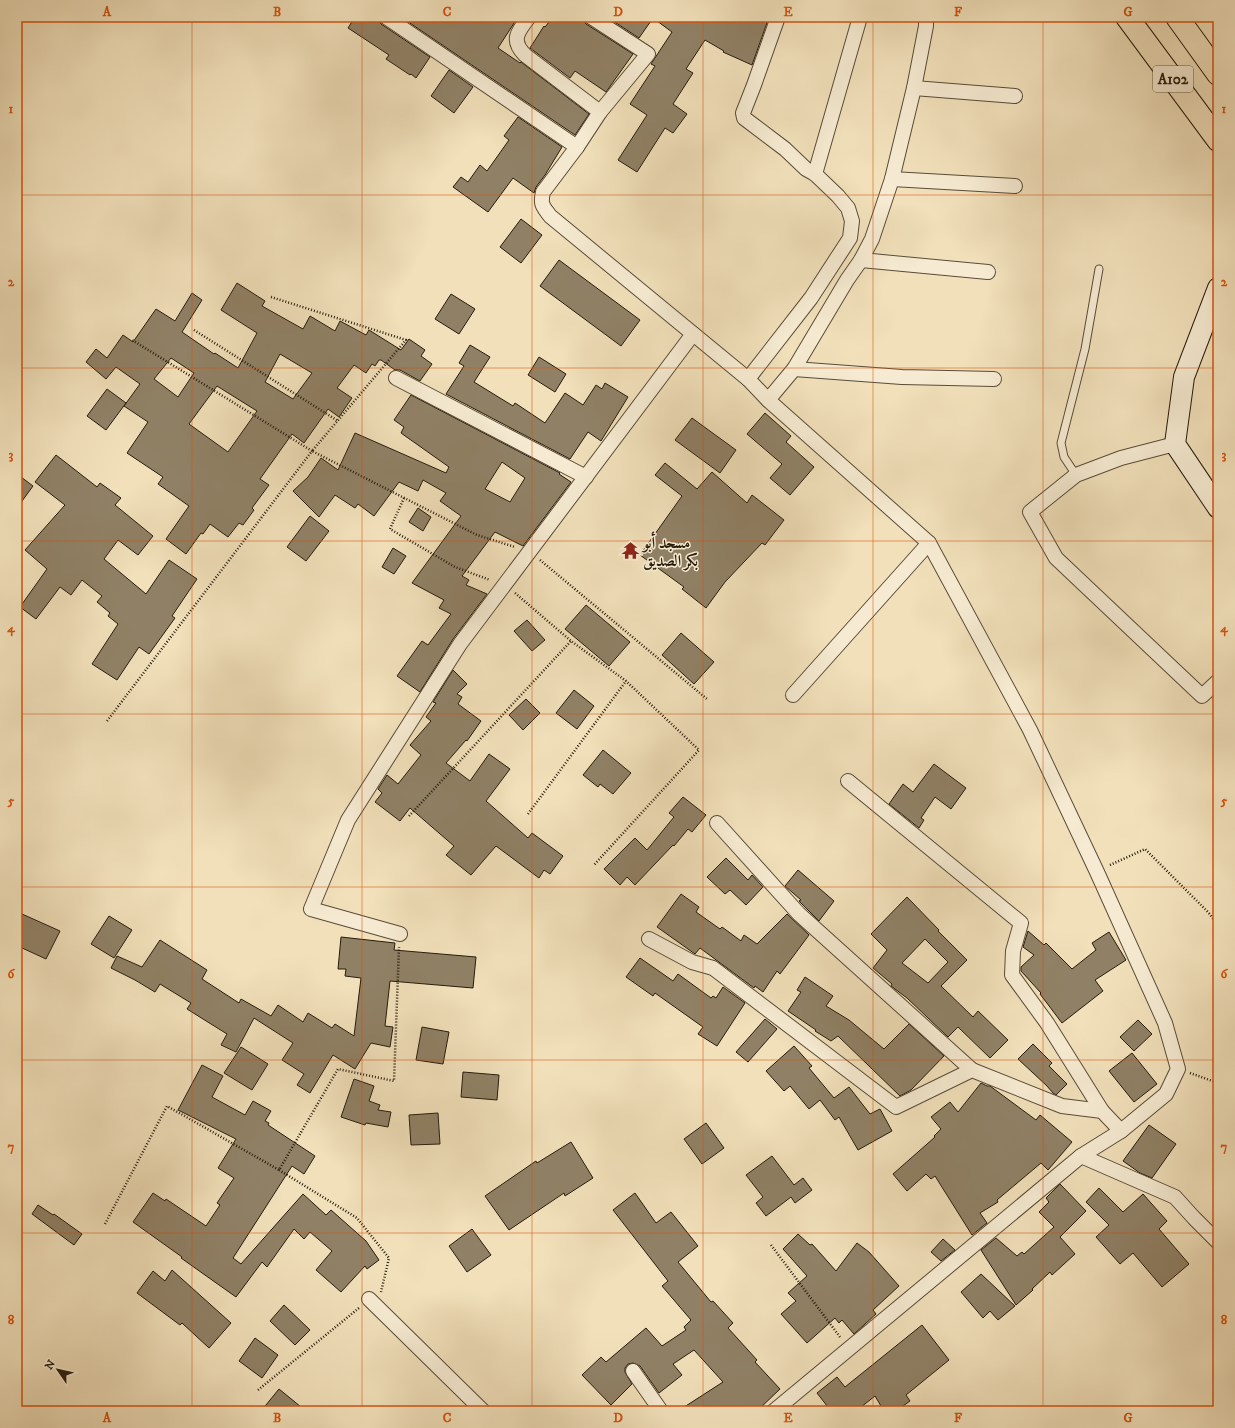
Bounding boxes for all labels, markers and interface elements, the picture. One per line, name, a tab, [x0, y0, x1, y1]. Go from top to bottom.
text: A	[102, 4, 112, 20]
text: B	[273, 4, 281, 20]
text: C	[443, 4, 452, 20]
text: D	[613, 4, 623, 20]
text: E	[783, 4, 793, 20]
text: F	[954, 4, 963, 20]
text: G	[1123, 4, 1133, 20]
road number: A102	[1153, 66, 1193, 92]
text: 1	[9, 101, 14, 117]
text: 1	[1222, 101, 1227, 117]
text: 2	[8, 274, 15, 290]
text: 2	[1221, 274, 1228, 290]
text: 3	[9, 447, 14, 463]
text: 3	[1222, 447, 1227, 463]
place label: مسجد أبو بكر الصديق	[641, 531, 698, 571]
temple icon: مسجد أبو بكر الصديق	[620, 541, 640, 561]
text: 4	[6, 620, 15, 637]
text: 4	[1219, 620, 1228, 637]
text: 5	[7, 793, 15, 809]
text: 5	[1220, 793, 1228, 809]
text: 6	[8, 966, 16, 982]
text: 6	[1221, 966, 1229, 982]
text: 7	[8, 1139, 15, 1155]
text: 7	[1221, 1139, 1228, 1155]
text: 8	[8, 1312, 15, 1328]
text: 8	[1221, 1312, 1228, 1328]
north arrow	[38, 1350, 78, 1390]
text: N	[42, 1357, 59, 1373]
text: A	[102, 1410, 112, 1426]
text: B	[273, 1410, 281, 1426]
text: C	[443, 1410, 452, 1426]
text: D	[613, 1410, 623, 1426]
text: E	[783, 1410, 793, 1426]
text: F	[954, 1410, 963, 1426]
text: G	[1123, 1410, 1133, 1426]

